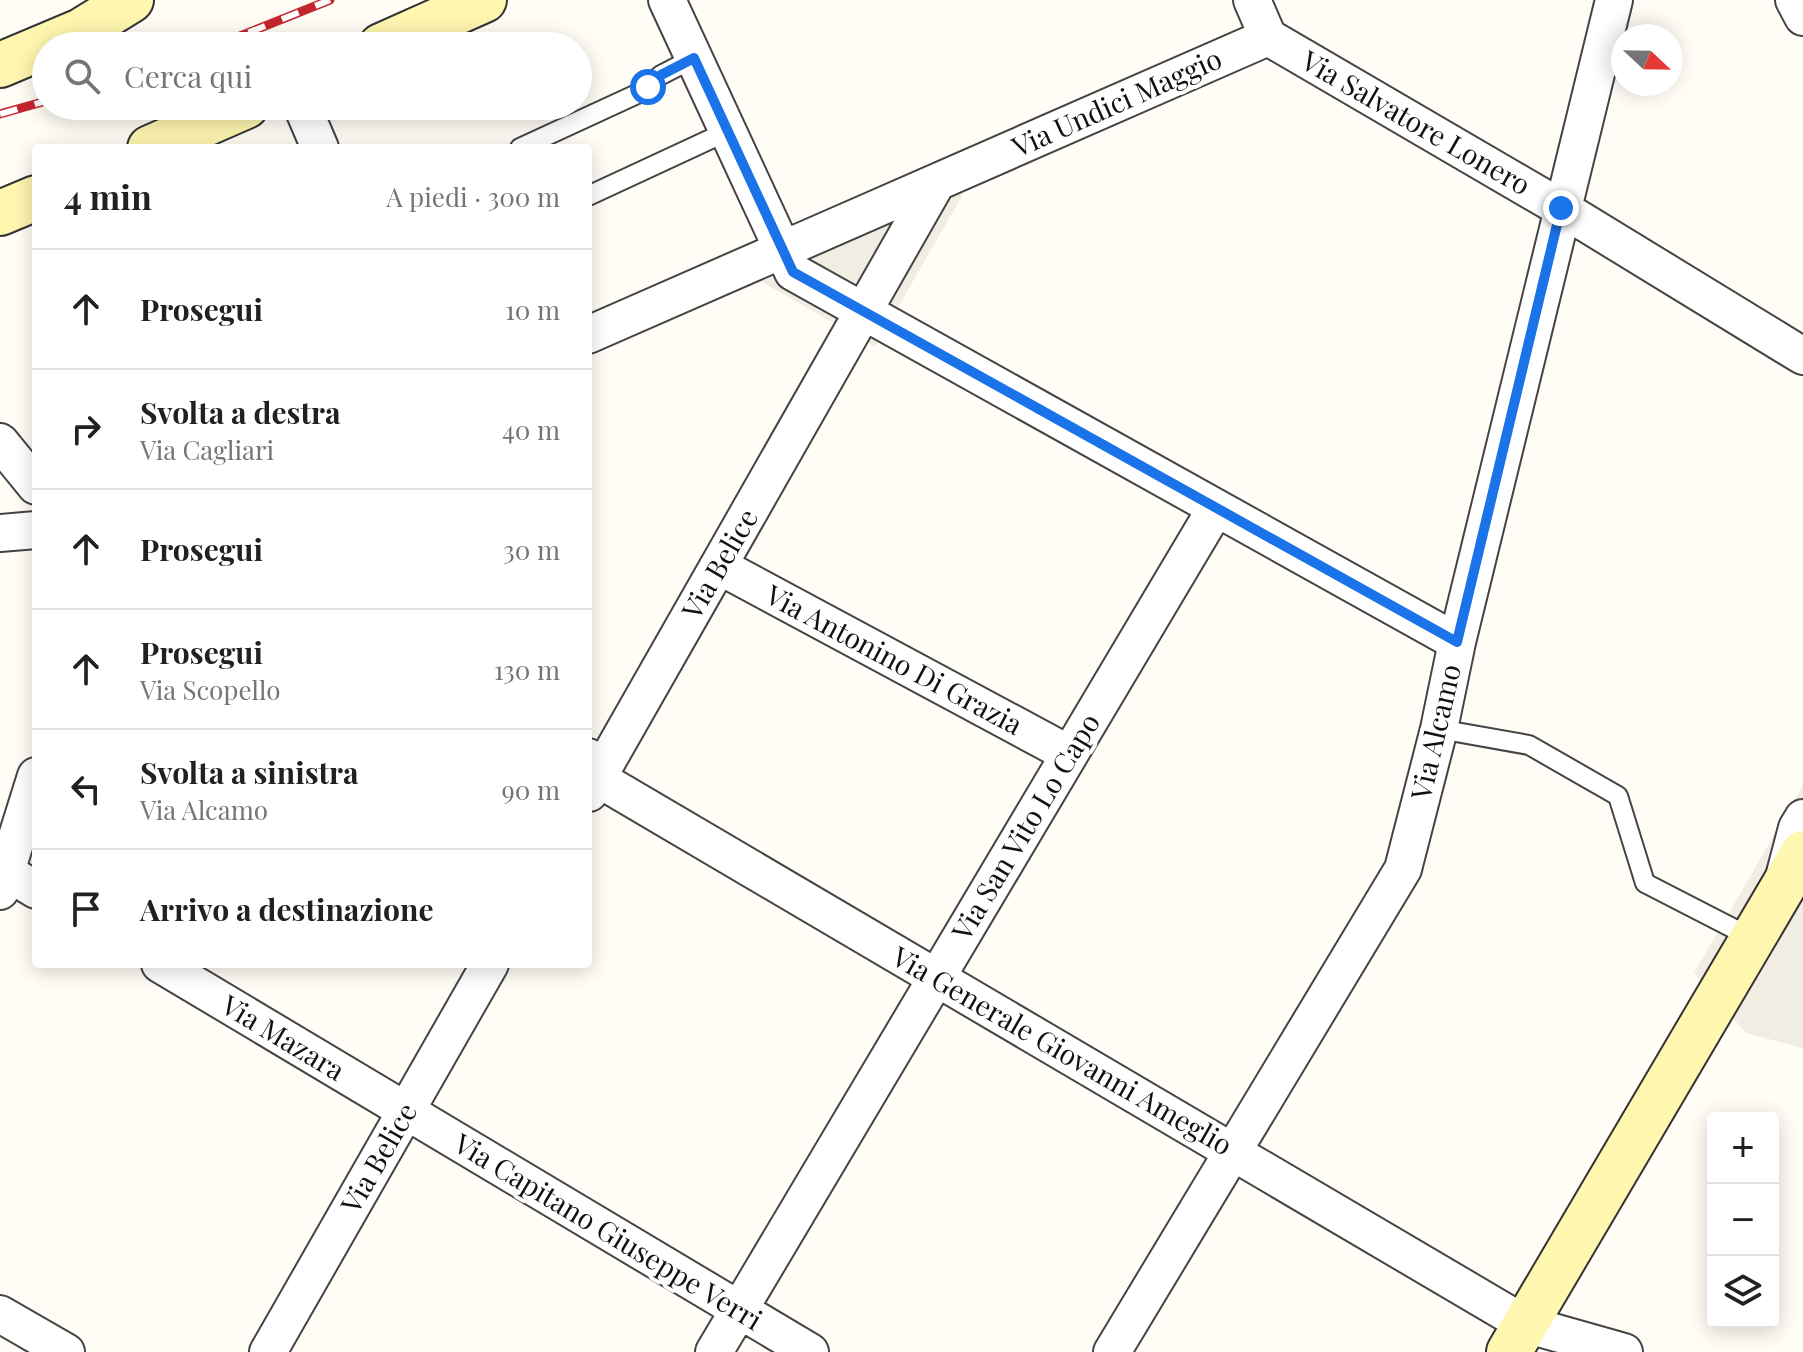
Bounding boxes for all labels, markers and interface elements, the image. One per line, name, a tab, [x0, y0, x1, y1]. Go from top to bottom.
north arrow	[1611, 24, 1683, 96]
search box	[32, 32, 592, 120]
street label: Via Undici Maggio	[1005, 39, 1227, 165]
street label: Via Salvatore Lonero	[1295, 41, 1538, 202]
icon: search	[60, 54, 104, 98]
text: Cerca qui	[124, 56, 252, 96]
route start	[630, 69, 666, 105]
text: 4 min	[64, 173, 152, 219]
text: A piedi · 300 m	[386, 179, 560, 214]
route end	[1543, 190, 1579, 226]
icon: ahead	[64, 287, 108, 331]
text: Prosegui	[140, 289, 263, 329]
text: 10 m	[505, 292, 560, 327]
text: Svolta a destra	[140, 392, 341, 432]
icon: right	[64, 407, 108, 451]
text: 40 m	[502, 412, 560, 447]
text: Via Cagliari	[140, 432, 274, 467]
street label: Via Belice	[672, 501, 765, 626]
icon: ahead	[64, 527, 108, 571]
text: Prosegui	[140, 529, 263, 569]
text: 30 m	[503, 532, 560, 567]
street label: Via Antonino Di Grazia	[759, 575, 1029, 742]
text: Prosegui	[140, 632, 263, 672]
icon: ahead	[64, 647, 108, 691]
text: 130 m	[494, 652, 560, 687]
street label: Via Alcamo	[1401, 660, 1468, 804]
text: Via Scopello	[140, 672, 280, 707]
street label: Via San Vito Lo Capo	[942, 706, 1107, 947]
text: Svolta a sinistra	[140, 752, 359, 792]
icon: left	[64, 767, 108, 811]
text: 90 m	[502, 772, 560, 807]
text: Via Alcamo	[140, 792, 268, 827]
icon: arrive	[64, 887, 108, 931]
text: Arrivo a destinazione	[140, 889, 434, 929]
street label: Via Generale Giovanni Ameglio	[885, 936, 1240, 1162]
street label: Via Mazara	[214, 985, 352, 1088]
street label: Via Belice	[331, 1095, 424, 1220]
map controls	[1707, 1112, 1779, 1328]
button: +	[1707, 1112, 1779, 1184]
street label: Via Capitano Giuseppe Verri	[447, 1123, 770, 1337]
button: −	[1707, 1184, 1779, 1256]
button: layers	[1707, 1256, 1779, 1328]

